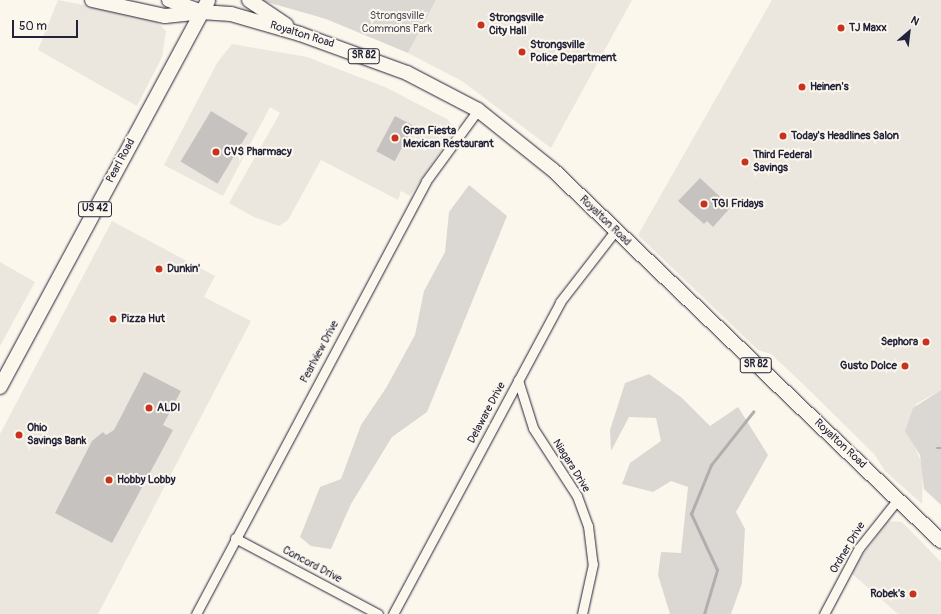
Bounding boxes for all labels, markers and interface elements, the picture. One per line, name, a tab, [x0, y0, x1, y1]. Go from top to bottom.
park label: Strongsville Commons Park	[362, 10, 432, 36]
scale bar	[14, 12, 80, 38]
place label: Strongsville City Hall	[489, 12, 544, 38]
north arrow	[889, 12, 929, 52]
text: N	[909, 13, 921, 28]
text: 50 m	[19, 19, 47, 34]
street label: Royalton Road	[268, 19, 336, 51]
marker: Strongsville City Hall	[476, 20, 486, 30]
place label: TJ Maxx	[849, 21, 887, 35]
marker: TJ Maxx	[836, 23, 846, 33]
place label: Strongsville Police Department	[530, 39, 616, 65]
marker: Strongsville Police Department	[517, 47, 527, 57]
road number: SR 82	[347, 48, 381, 64]
place label: Heinen's	[810, 80, 849, 94]
marker: Heinen's	[797, 82, 807, 92]
place label: Gran Fiesta Mexican Restaurant	[403, 125, 494, 151]
place label: Today's Headlines Salon	[791, 129, 899, 143]
marker: Today's Headlines Salon	[778, 131, 788, 141]
marker: Gran Fiesta Mexican Restaurant	[390, 133, 400, 143]
street label: Pearl Road	[104, 137, 138, 185]
place label: CVS Pharmacy	[224, 145, 292, 159]
marker: CVS Pharmacy	[211, 147, 221, 157]
place label: Third Federal Savings	[753, 149, 812, 175]
marker: Third Federal Savings	[740, 157, 750, 167]
street label: Royalton Road	[577, 193, 633, 249]
place label: TGI Fridays	[712, 197, 764, 211]
marker: TGI Fridays	[699, 199, 709, 209]
road number: US 42	[77, 201, 113, 217]
place label: Dunkin'	[167, 262, 200, 276]
marker: Dunkin'	[154, 264, 164, 274]
place label: Pizza Hut	[121, 312, 165, 326]
marker: Pizza Hut	[108, 314, 118, 324]
street label: Pearlview Drive	[298, 319, 342, 385]
place label: Sephora	[881, 335, 918, 349]
marker: Sephora	[921, 337, 931, 347]
road number: SR 82	[739, 357, 773, 373]
place label: Gusto Dolce	[840, 359, 897, 373]
marker: Gusto Dolce	[900, 361, 910, 371]
street label: Delaware Drive	[465, 380, 509, 446]
place label: ALDI	[157, 401, 180, 415]
marker: ALDI	[144, 403, 154, 413]
street label: Royalton Road	[811, 417, 869, 471]
place label: Ohio Savings Bank	[27, 422, 86, 448]
marker: Ohio Savings Bank	[14, 430, 24, 440]
street label: Niagara Drive	[549, 437, 593, 495]
place label: Hobby Lobby	[117, 473, 175, 487]
marker: Hobby Lobby	[104, 475, 114, 485]
street label: Ordner Drive	[828, 520, 868, 576]
street label: Concord Drive	[280, 544, 344, 586]
place label: Robek's	[870, 587, 905, 601]
marker: Robek's	[908, 589, 918, 599]

